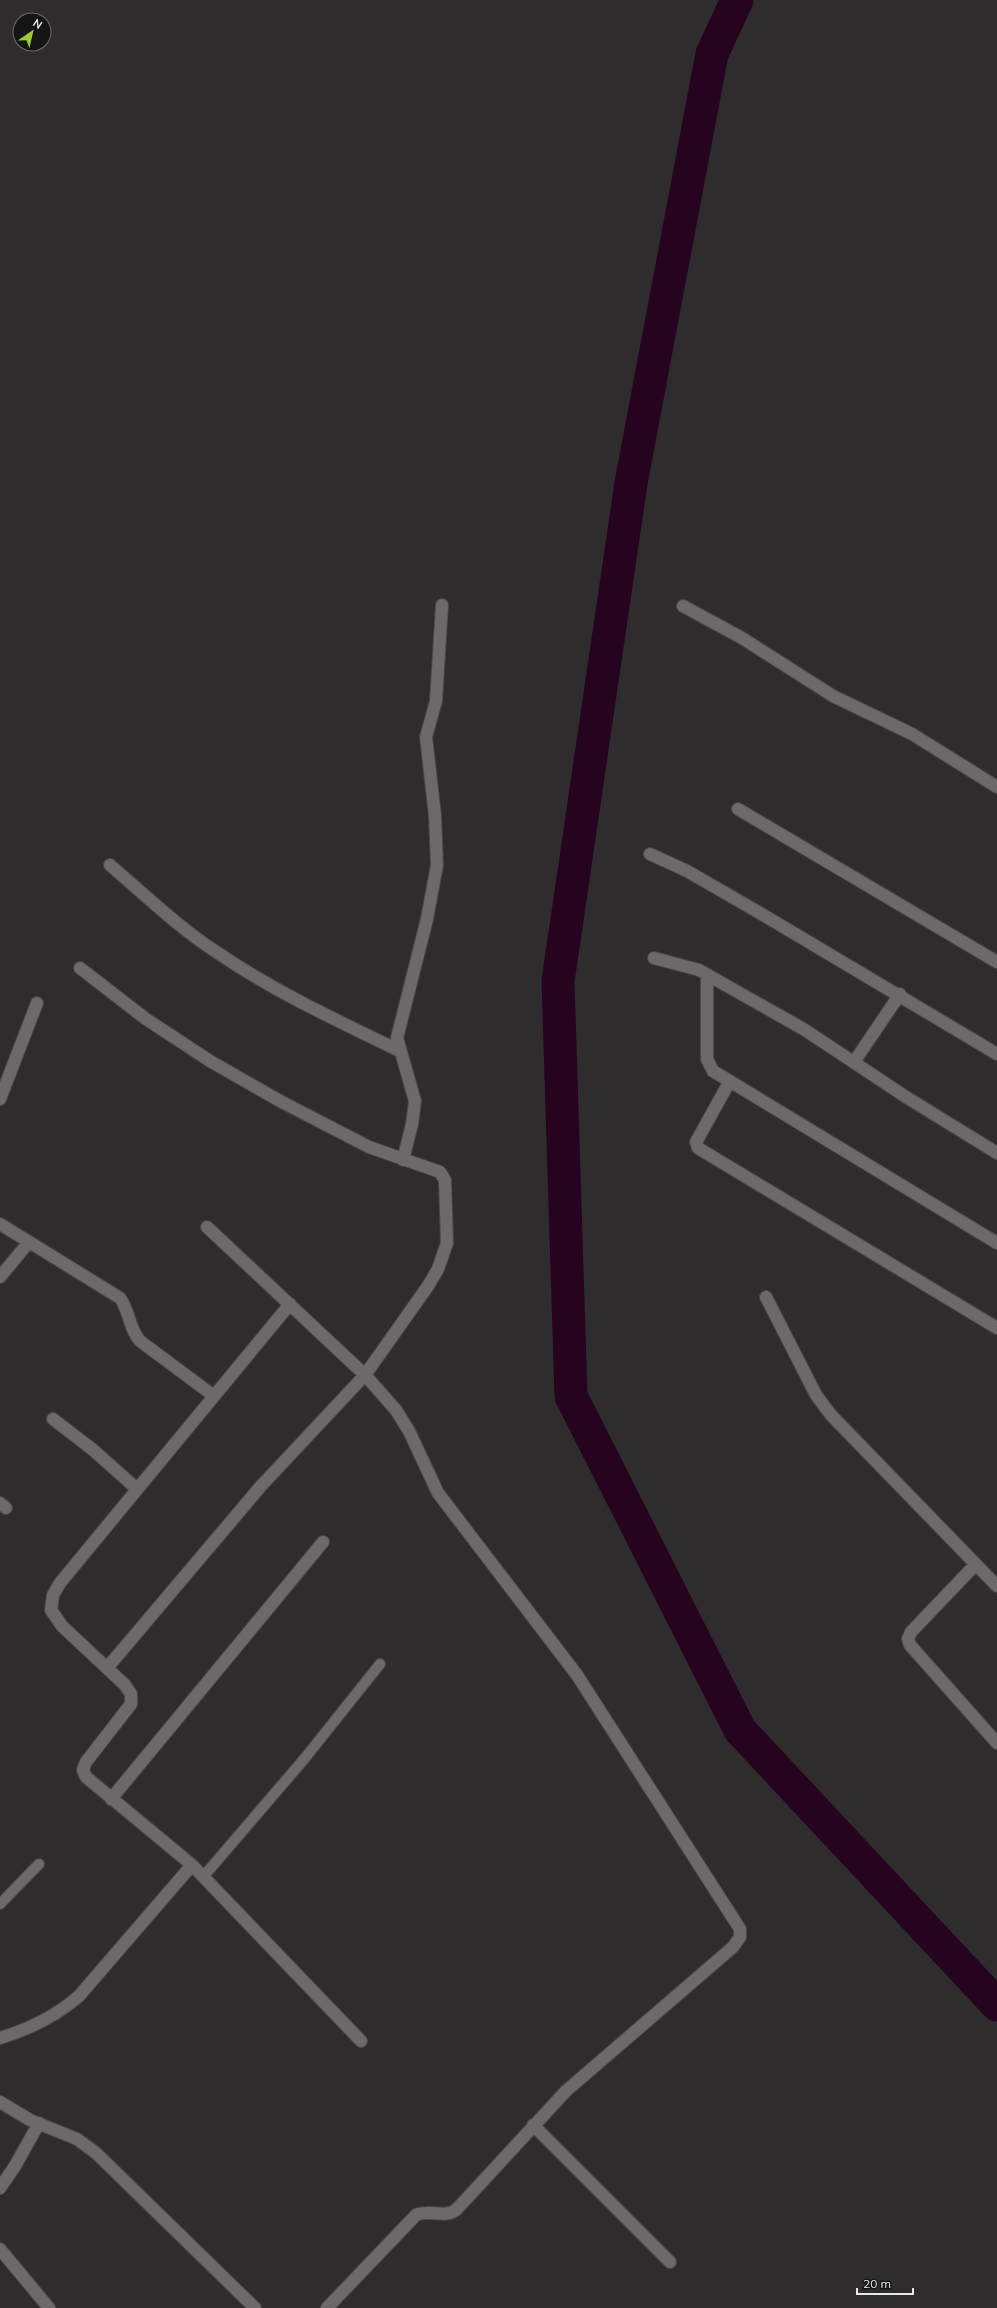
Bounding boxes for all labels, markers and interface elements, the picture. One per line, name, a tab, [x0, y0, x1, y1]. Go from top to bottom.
north arrow	[12, 12, 52, 52]
text: N	[30, 16, 45, 32]
scale bar	[857, 2270, 913, 2296]
text: 20 m	[863, 2276, 891, 2291]

